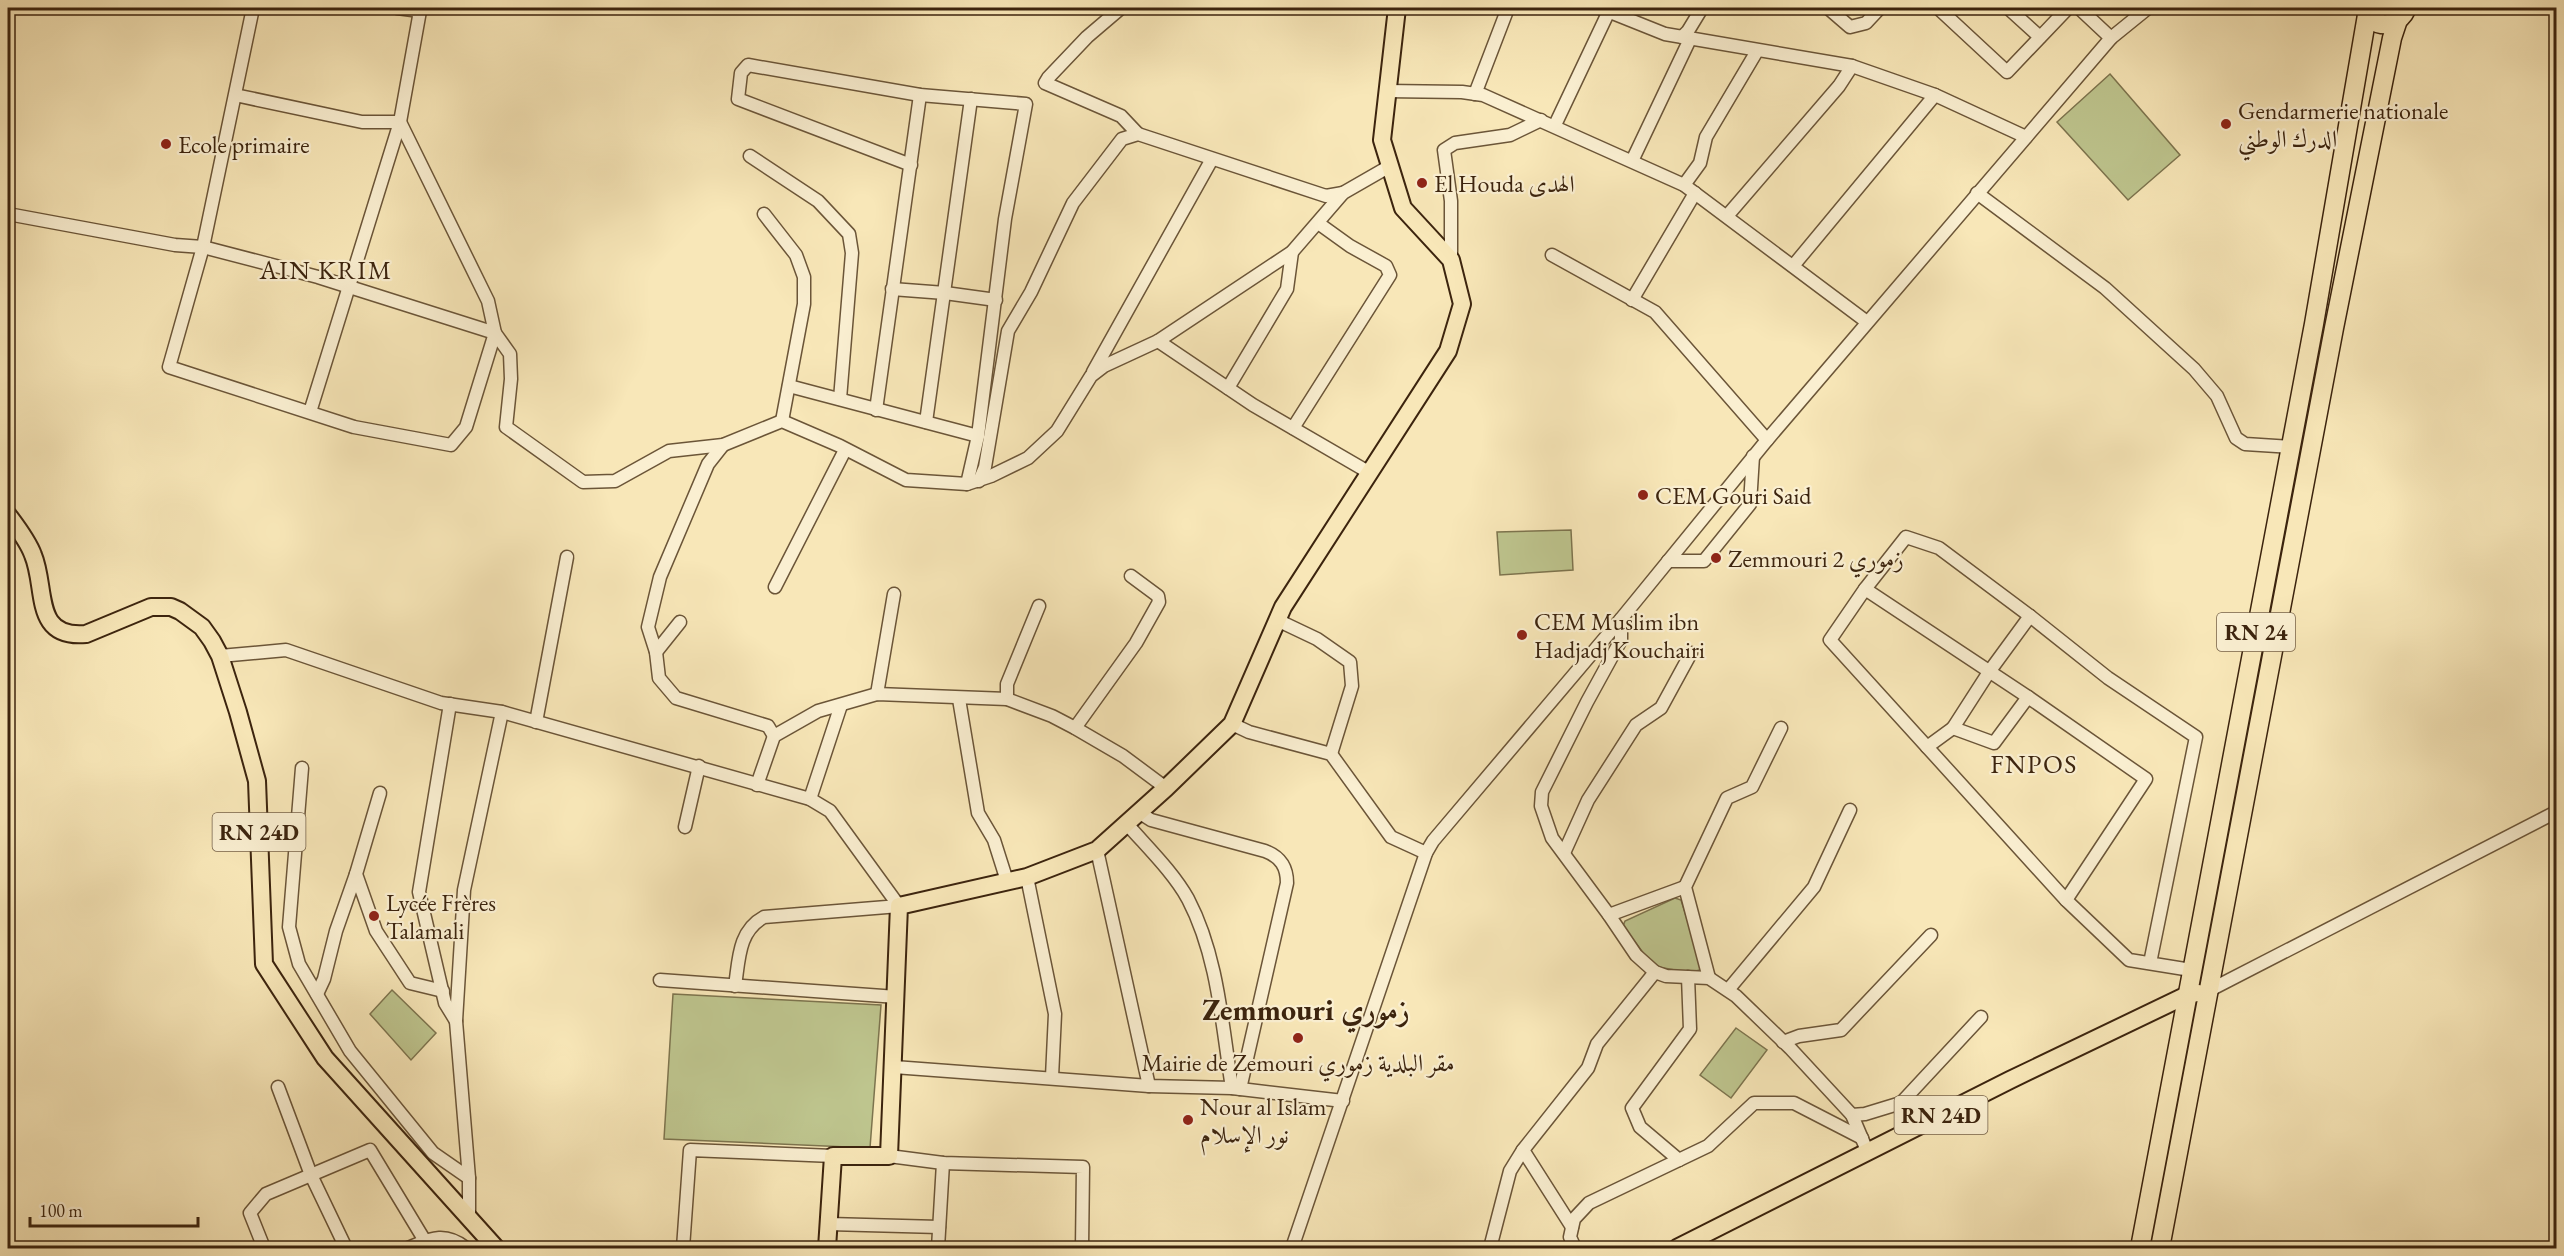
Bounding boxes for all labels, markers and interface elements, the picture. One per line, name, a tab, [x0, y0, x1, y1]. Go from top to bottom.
place label: Gendarmerie nationale الدرك الوطني	[2238, 95, 2448, 161]
marker: Gendarmerie nationale الدرك الوطني	[2219, 117, 2233, 131]
place label: Ecole primaire	[178, 129, 310, 160]
marker: Ecole primaire	[159, 137, 173, 151]
place label: El Houda الهدى	[1434, 168, 1575, 199]
marker: El Houda الهدى	[1415, 176, 1429, 190]
district label: AIN KRIM	[258, 253, 393, 287]
place label: CEM Gouri Said	[1655, 480, 1812, 511]
marker: CEM Gouri Said	[1636, 488, 1650, 502]
place label: Zemmouri 2 زموري	[1728, 543, 1904, 578]
marker: Zemmouri 2 زموري	[1709, 551, 1723, 565]
place label: CEM Muslim ibn Hadjadj Kouchairi	[1534, 606, 1705, 665]
road number: RN 24	[2217, 613, 2295, 651]
marker: CEM Muslim ibn Hadjadj Kouchairi	[1515, 628, 1529, 642]
district label: FNPOS	[1990, 747, 2078, 781]
road number: RN 24D	[212, 813, 306, 851]
place label: Lycée Frères Talamali	[386, 887, 496, 946]
marker: Lycée Frères Talamali	[367, 909, 381, 923]
district label: Zemmouri زموري	[1202, 990, 1410, 1033]
marker: Mairie de Zemouri مقر البلدية زموري	[1291, 1031, 1305, 1045]
place label: Mairie de Zemouri مقر البلدية زموري	[1141, 1047, 1455, 1082]
place label: Nour al Islam نور الإسلام	[1200, 1091, 1327, 1156]
road number: RN 24D	[1894, 1096, 1988, 1134]
marker: Nour al Islam نور الإسلام	[1181, 1113, 1195, 1127]
scale bar	[30, 1190, 198, 1228]
text: 100 m	[39, 1199, 83, 1222]

